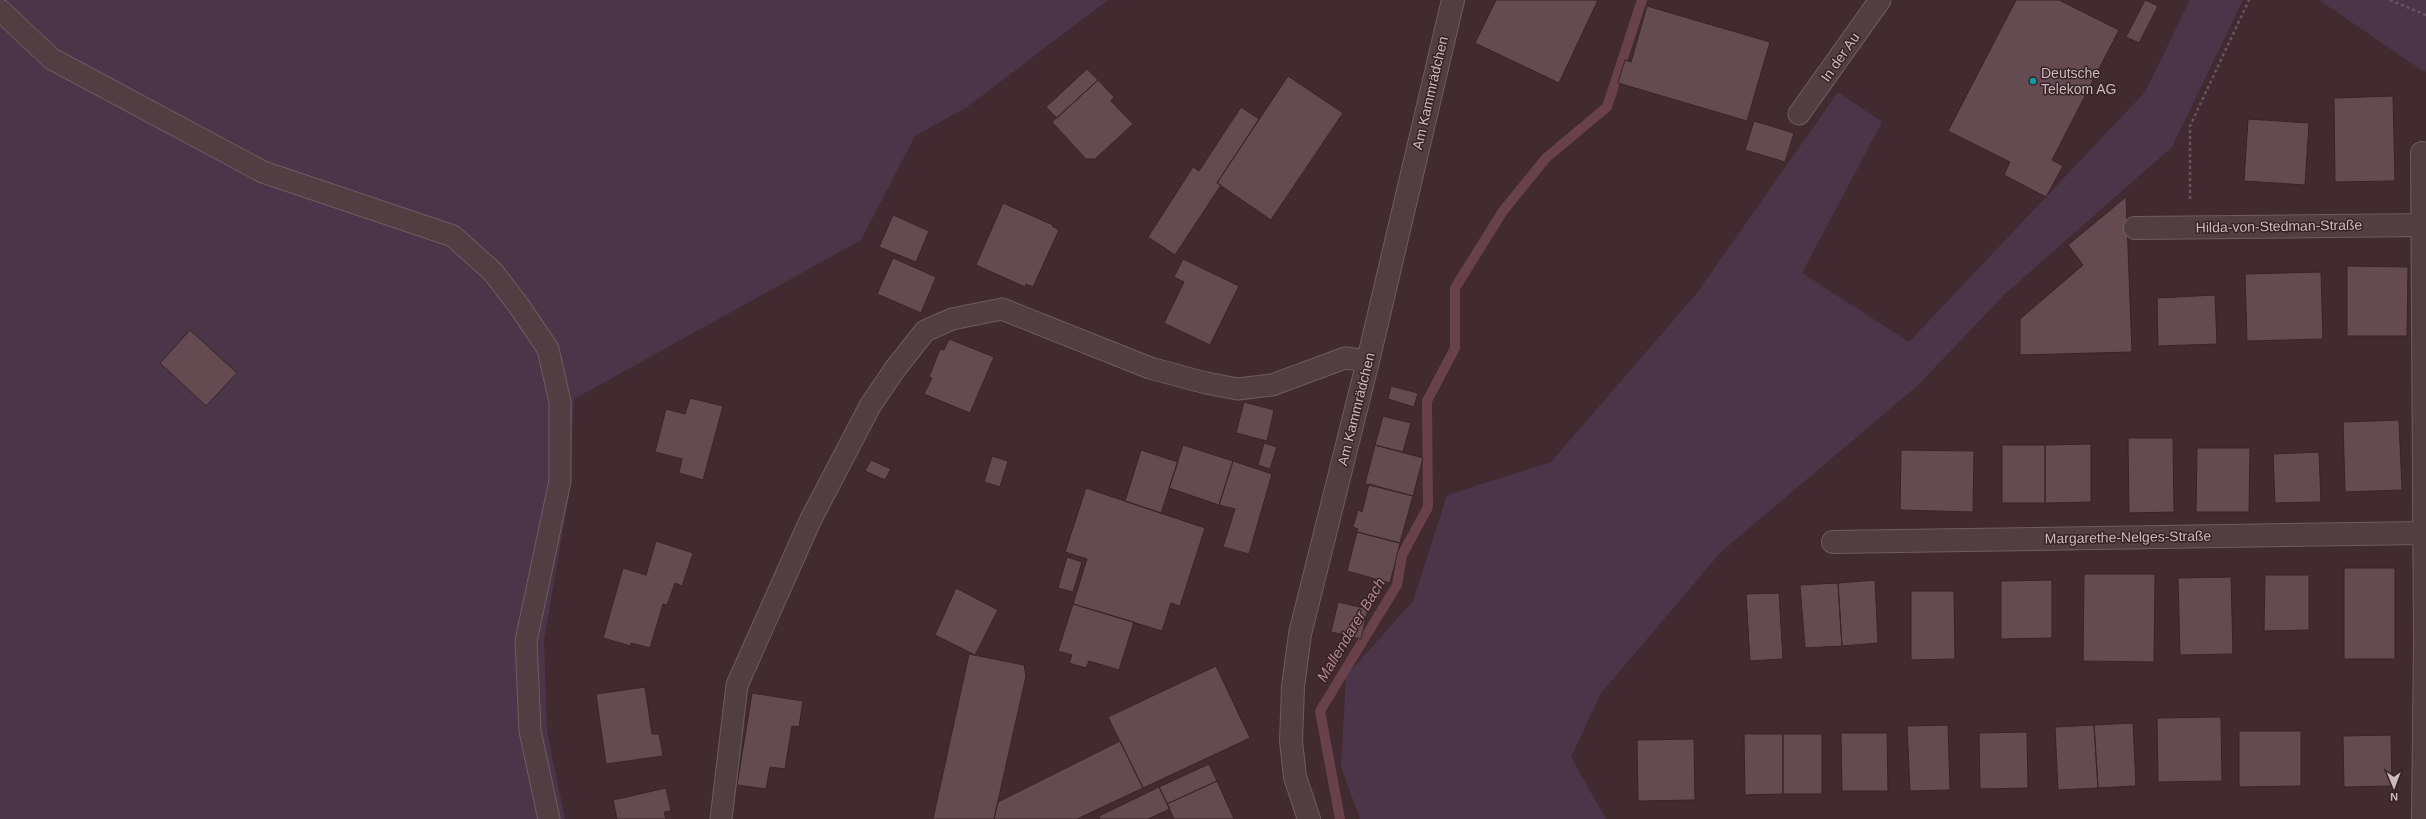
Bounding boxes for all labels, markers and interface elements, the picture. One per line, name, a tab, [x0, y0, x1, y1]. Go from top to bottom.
street label: In der Au	[1817, 29, 1863, 85]
street label: Am Kammrädchen	[1409, 35, 1451, 151]
place label: Deutsche Telekom AG	[2041, 65, 2116, 97]
marker: Deutsche Telekom AG	[2028, 76, 2038, 86]
street label: Hilda-von-Stedman-Straße	[2196, 217, 2363, 235]
street label: Am Kammrädchen	[1334, 351, 1378, 467]
street label: Margarethe-Nelges-Straße	[2045, 528, 2212, 546]
water label: Mallendarer Bach	[1313, 575, 1388, 685]
north arrow	[2374, 767, 2414, 807]
text: N	[2390, 791, 2398, 803]

